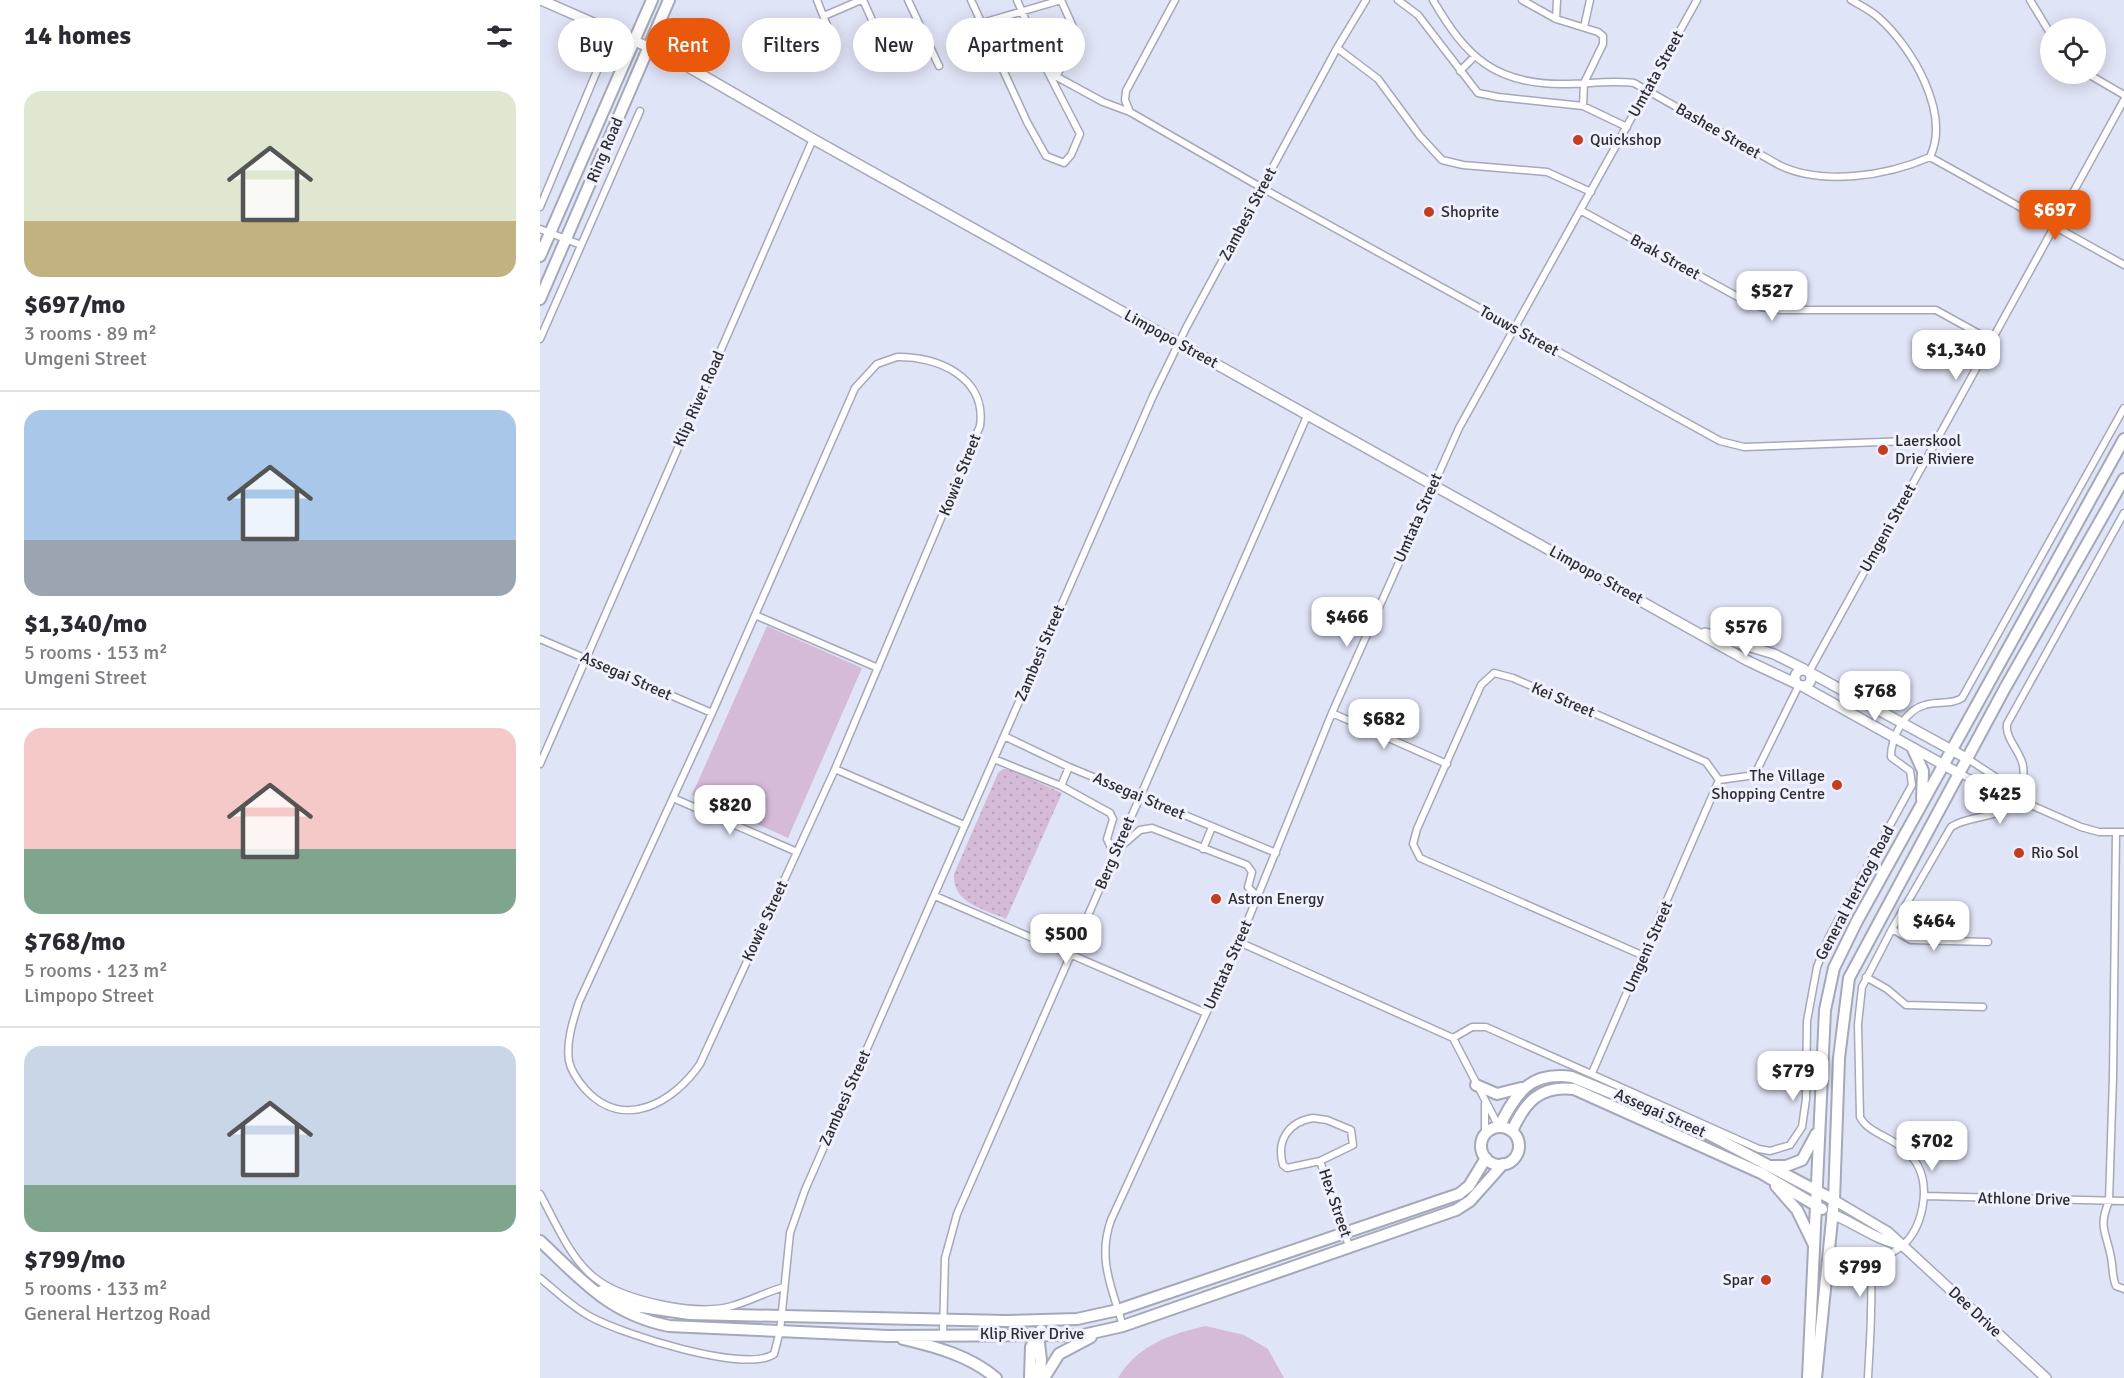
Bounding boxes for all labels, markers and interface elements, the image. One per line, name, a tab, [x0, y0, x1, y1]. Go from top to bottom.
chip: Buy	[558, 18, 634, 72]
chip: Rent	[646, 18, 730, 72]
chip: Filters	[742, 18, 841, 72]
chip: New	[853, 18, 934, 72]
chip: Apartment	[946, 18, 1085, 72]
map controls	[2040, 18, 2106, 84]
button: locate	[2040, 18, 2106, 84]
text: 14 homes	[24, 20, 131, 52]
icon: filters	[483, 20, 516, 53]
street label: Umtata Street	[1624, 27, 1688, 121]
street label: Bashee Street	[1672, 99, 1764, 164]
street label: Ring Road	[582, 114, 628, 186]
icon: home	[216, 130, 324, 238]
place label: Quickshop	[1590, 130, 1662, 150]
marker: Quickshop	[1571, 133, 1585, 147]
street label: Zambesi Street	[1215, 164, 1281, 264]
pin: $697	[2019, 190, 2091, 241]
text: $697	[2033, 197, 2077, 222]
place label: Shoprite	[1441, 202, 1499, 222]
marker: Shoprite	[1422, 205, 1436, 219]
street label: Brak Street	[1627, 230, 1704, 284]
pin: $527	[1736, 271, 1808, 322]
text: $527	[1750, 278, 1794, 303]
text: $697/mo	[24, 289, 125, 321]
street label: Touws Street	[1476, 301, 1562, 361]
street label: Limpopo Street	[1121, 305, 1222, 373]
text: 3 rooms · 89 m²	[24, 321, 157, 346]
pin: $1,340	[1907, 330, 2005, 381]
text: $1,340	[1926, 337, 1986, 362]
text: Umgeni Street	[24, 346, 147, 371]
street label: Klip River Road	[669, 348, 729, 450]
street label: Kowie Street	[934, 431, 986, 519]
place label: Laerskool Drie Riviere	[1895, 431, 1974, 469]
marker: Laerskool Drie Riviere	[1876, 443, 1890, 457]
icon: home	[216, 449, 324, 557]
street label: Umtata Street	[1389, 470, 1447, 566]
street label: Umgeni Street	[1855, 480, 1921, 576]
street label: Limpopo Street	[1546, 541, 1647, 609]
pin: $466	[1311, 597, 1383, 648]
street label: Zambesi Street	[1011, 601, 1069, 704]
text: $466	[1325, 604, 1369, 629]
pin: $576	[1710, 607, 1782, 658]
text: $1,340/mo	[24, 608, 147, 640]
text: $576	[1724, 614, 1768, 639]
text: 5 rooms · 153 m²	[24, 640, 168, 665]
street label: Assegai Street	[577, 647, 675, 705]
text: Umgeni Street	[24, 665, 147, 690]
pin: $768	[1839, 671, 1911, 722]
street label: Kei Street	[1528, 678, 1598, 722]
text: $768	[1853, 678, 1897, 703]
pin: $682	[1348, 699, 1420, 750]
text: $682	[1362, 706, 1406, 731]
place label: The Village Shopping Centre	[1712, 766, 1825, 804]
icon: home	[216, 767, 324, 875]
street label: Assegai Street	[1090, 768, 1188, 824]
pin: $425	[1964, 774, 2036, 825]
marker: The Village Shopping Centre	[1830, 778, 1844, 792]
text: $425	[1978, 781, 2022, 806]
pin: $820	[694, 785, 766, 836]
text: $820	[708, 792, 752, 817]
street label: Berg Street	[1091, 813, 1139, 892]
street label: General Hertzog Road	[1811, 822, 1899, 964]
place label: Rio Sol	[2031, 843, 2079, 863]
marker: Rio Sol	[2012, 846, 2026, 860]
street label: Kowie Street	[738, 877, 793, 965]
place label: Astron Energy	[1228, 889, 1325, 909]
marker: Astron Energy	[1209, 892, 1223, 906]
street label: Umgeni Street	[1619, 898, 1677, 996]
pin: $464	[1898, 901, 1970, 952]
text: $464	[1912, 908, 1956, 933]
pin: $500	[1030, 914, 1102, 965]
street label: Umtata Street	[1199, 917, 1257, 1013]
text: $500	[1044, 921, 1088, 946]
text: $768/mo	[24, 926, 125, 958]
text: 5 rooms · 123 m²	[24, 958, 168, 983]
text: Limpopo Street	[24, 983, 154, 1008]
street label: Zambesi Street	[815, 1047, 875, 1149]
pin: $779	[1757, 1051, 1829, 1102]
text: $779	[1771, 1058, 1815, 1083]
street label: Assegai Street	[1611, 1084, 1709, 1142]
icon: home	[216, 1085, 324, 1193]
pin: $702	[1896, 1121, 1968, 1172]
text: $702	[1910, 1128, 1954, 1153]
street label: Hex Street	[1314, 1166, 1356, 1240]
street label: Athlone Drive	[1977, 1188, 2071, 1210]
text: $799/mo	[24, 1244, 125, 1276]
pin: $799	[1824, 1247, 1896, 1298]
text: $799	[1838, 1254, 1882, 1279]
place label: Spar	[1723, 1270, 1754, 1290]
marker: Spar	[1759, 1273, 1773, 1287]
text: 5 rooms · 133 m²	[24, 1276, 168, 1301]
street label: Dee Drive	[1944, 1282, 2006, 1342]
text: General Hertzog Road	[24, 1301, 211, 1326]
street label: Klip River Drive	[980, 1324, 1084, 1344]

